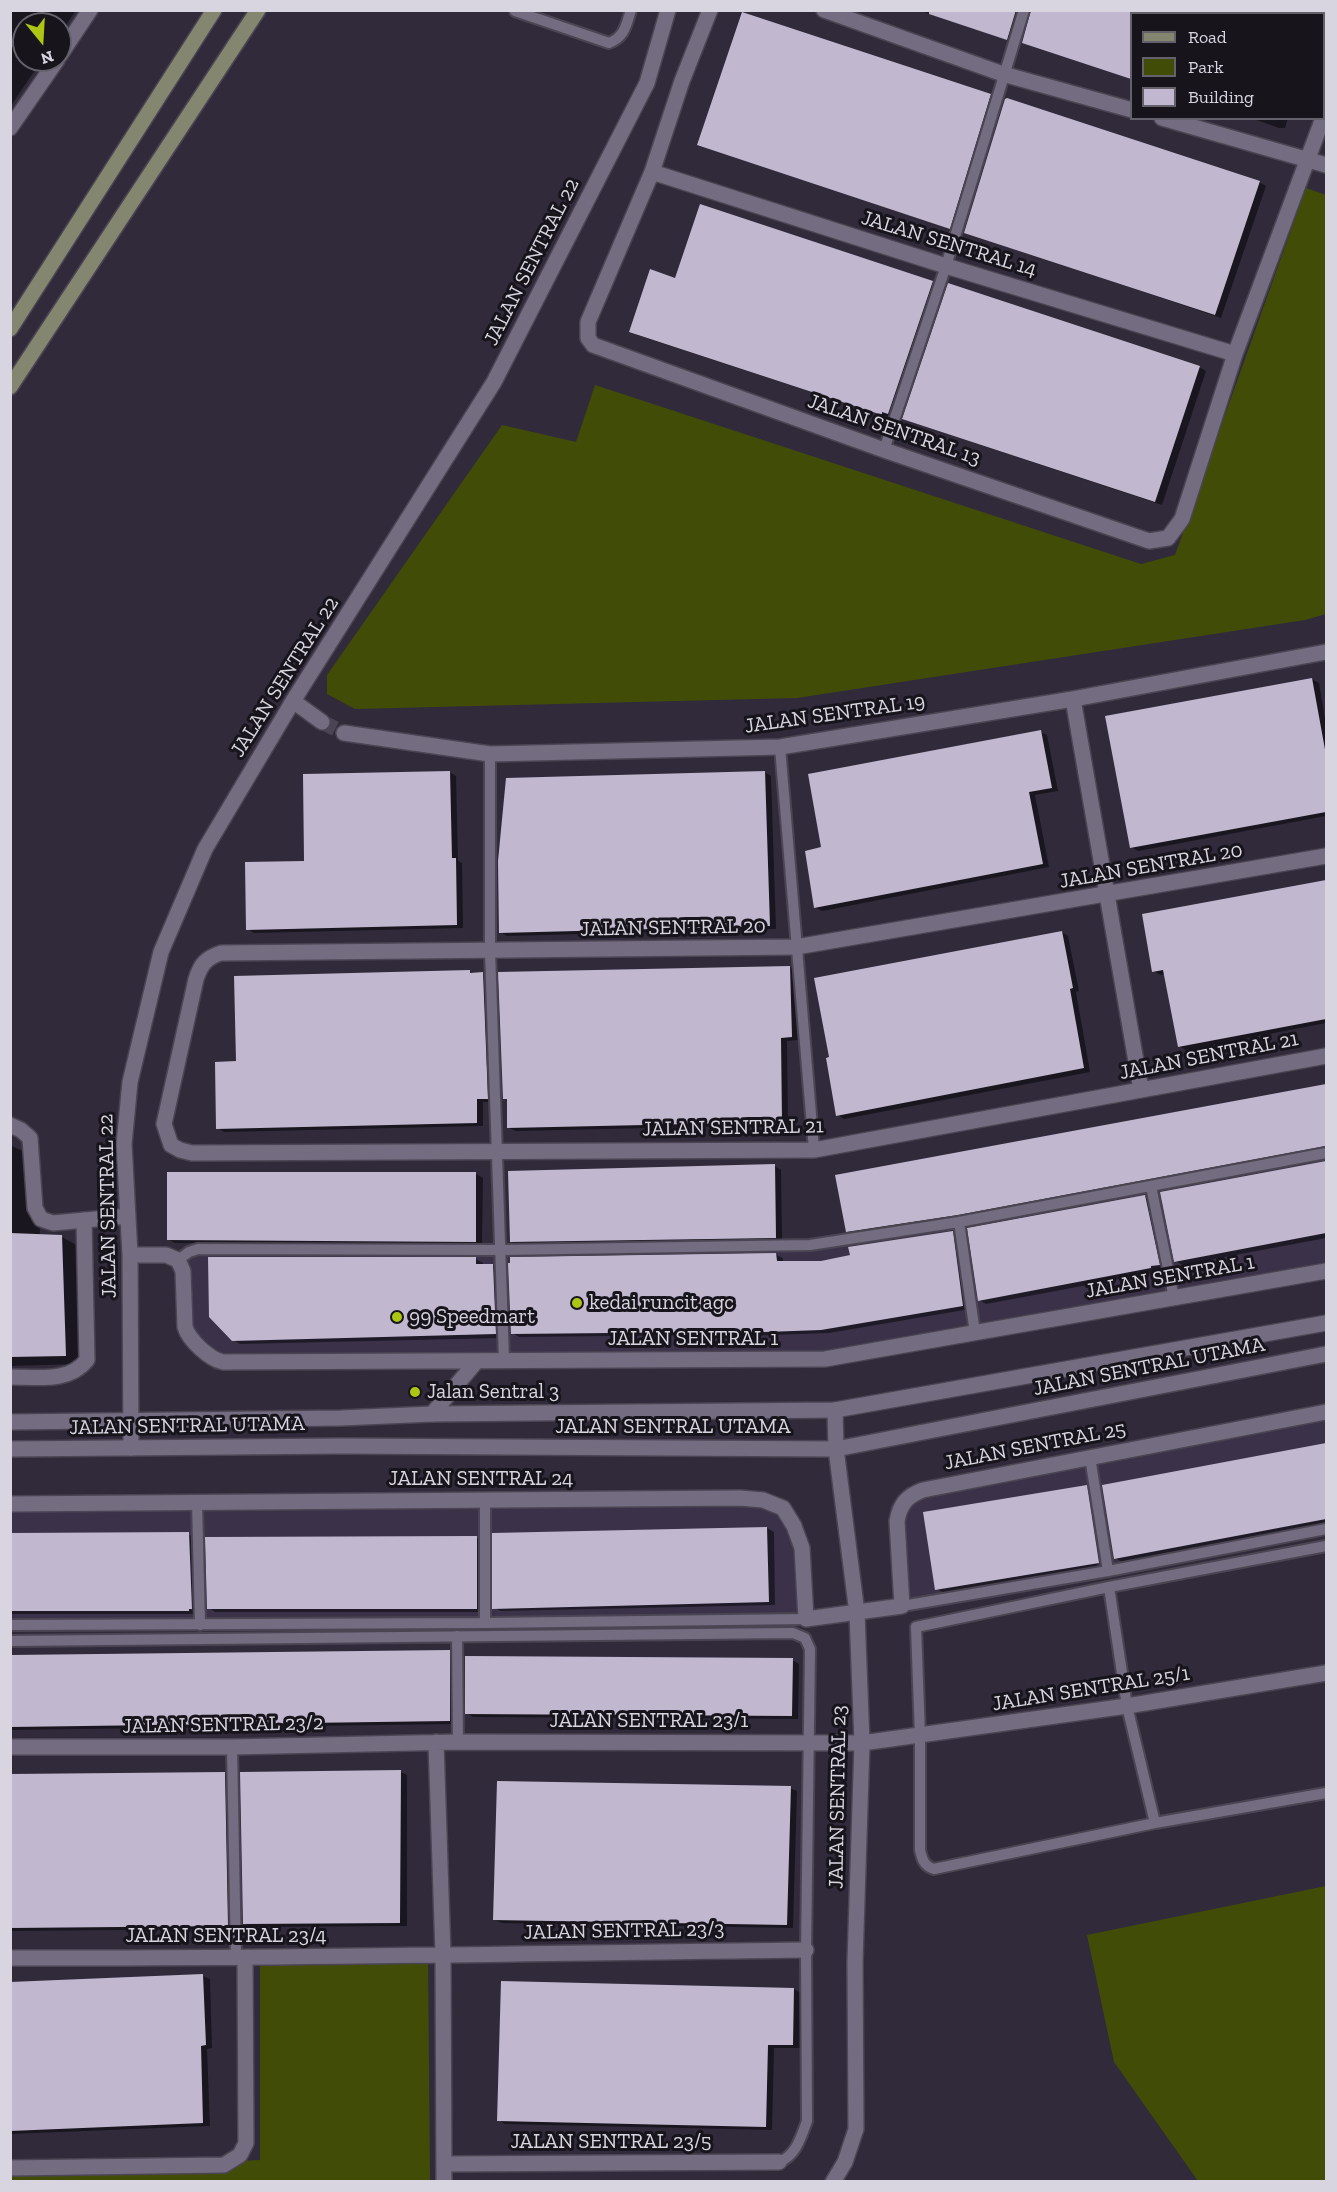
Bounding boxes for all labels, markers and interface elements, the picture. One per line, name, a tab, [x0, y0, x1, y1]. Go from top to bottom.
north arrow	[12, 12, 72, 72]
legend	[1130, 12, 1325, 120]
text: Road	[1188, 26, 1227, 48]
text: N	[38, 47, 56, 69]
text: Park	[1188, 56, 1224, 78]
text: Building	[1188, 86, 1254, 108]
street label: JALAN SENTRAL 22	[479, 174, 585, 350]
street label: JALAN SENTRAL 14	[858, 205, 1040, 283]
street label: JALAN SENTRAL 13	[804, 389, 984, 471]
street label: JALAN SENTRAL 22	[225, 592, 345, 762]
street label: JALAN SENTRAL 19	[743, 689, 927, 739]
street label: JALAN SENTRAL 20	[1057, 837, 1245, 895]
street label: JALAN SENTRAL 20	[580, 914, 766, 942]
street label: JALAN SENTRAL 21	[1118, 1026, 1300, 1086]
street label: JALAN SENTRAL 22	[94, 1114, 122, 1298]
street label: JALAN SENTRAL 21	[642, 1114, 824, 1142]
street label: JALAN SENTRAL 1	[1084, 1250, 1256, 1304]
place label: kedai runcit agc	[589, 1290, 734, 1316]
marker: kedai runcit agc	[570, 1296, 584, 1310]
place label: 99 Speedmart	[409, 1304, 535, 1330]
marker: 99 Speedmart	[390, 1310, 404, 1324]
street label: JALAN SENTRAL 1	[608, 1326, 778, 1352]
street label: JALAN SENTRAL UTAMA	[1031, 1332, 1267, 1402]
place label: Jalan Sentral 3	[427, 1379, 559, 1405]
marker: Jalan Sentral 3	[408, 1385, 422, 1399]
street label: JALAN SENTRAL UTAMA	[69, 1411, 305, 1441]
street label: JALAN SENTRAL UTAMA	[555, 1414, 791, 1440]
street label: JALAN SENTRAL 25	[942, 1416, 1128, 1476]
street label: JALAN SENTRAL 24	[389, 1466, 573, 1492]
street label: JALAN SENTRAL 25/1	[991, 1661, 1191, 1717]
street label: JALAN SENTRAL 23	[824, 1705, 852, 1889]
street label: JALAN SENTRAL 23/1	[550, 1708, 748, 1734]
street label: JALAN SENTRAL 23/2	[122, 1711, 324, 1739]
street label: JALAN SENTRAL 23/3	[523, 1917, 725, 1945]
street label: JALAN SENTRAL 23/4	[125, 1923, 327, 1949]
street label: JALAN SENTRAL 23/5	[510, 2129, 712, 2155]

